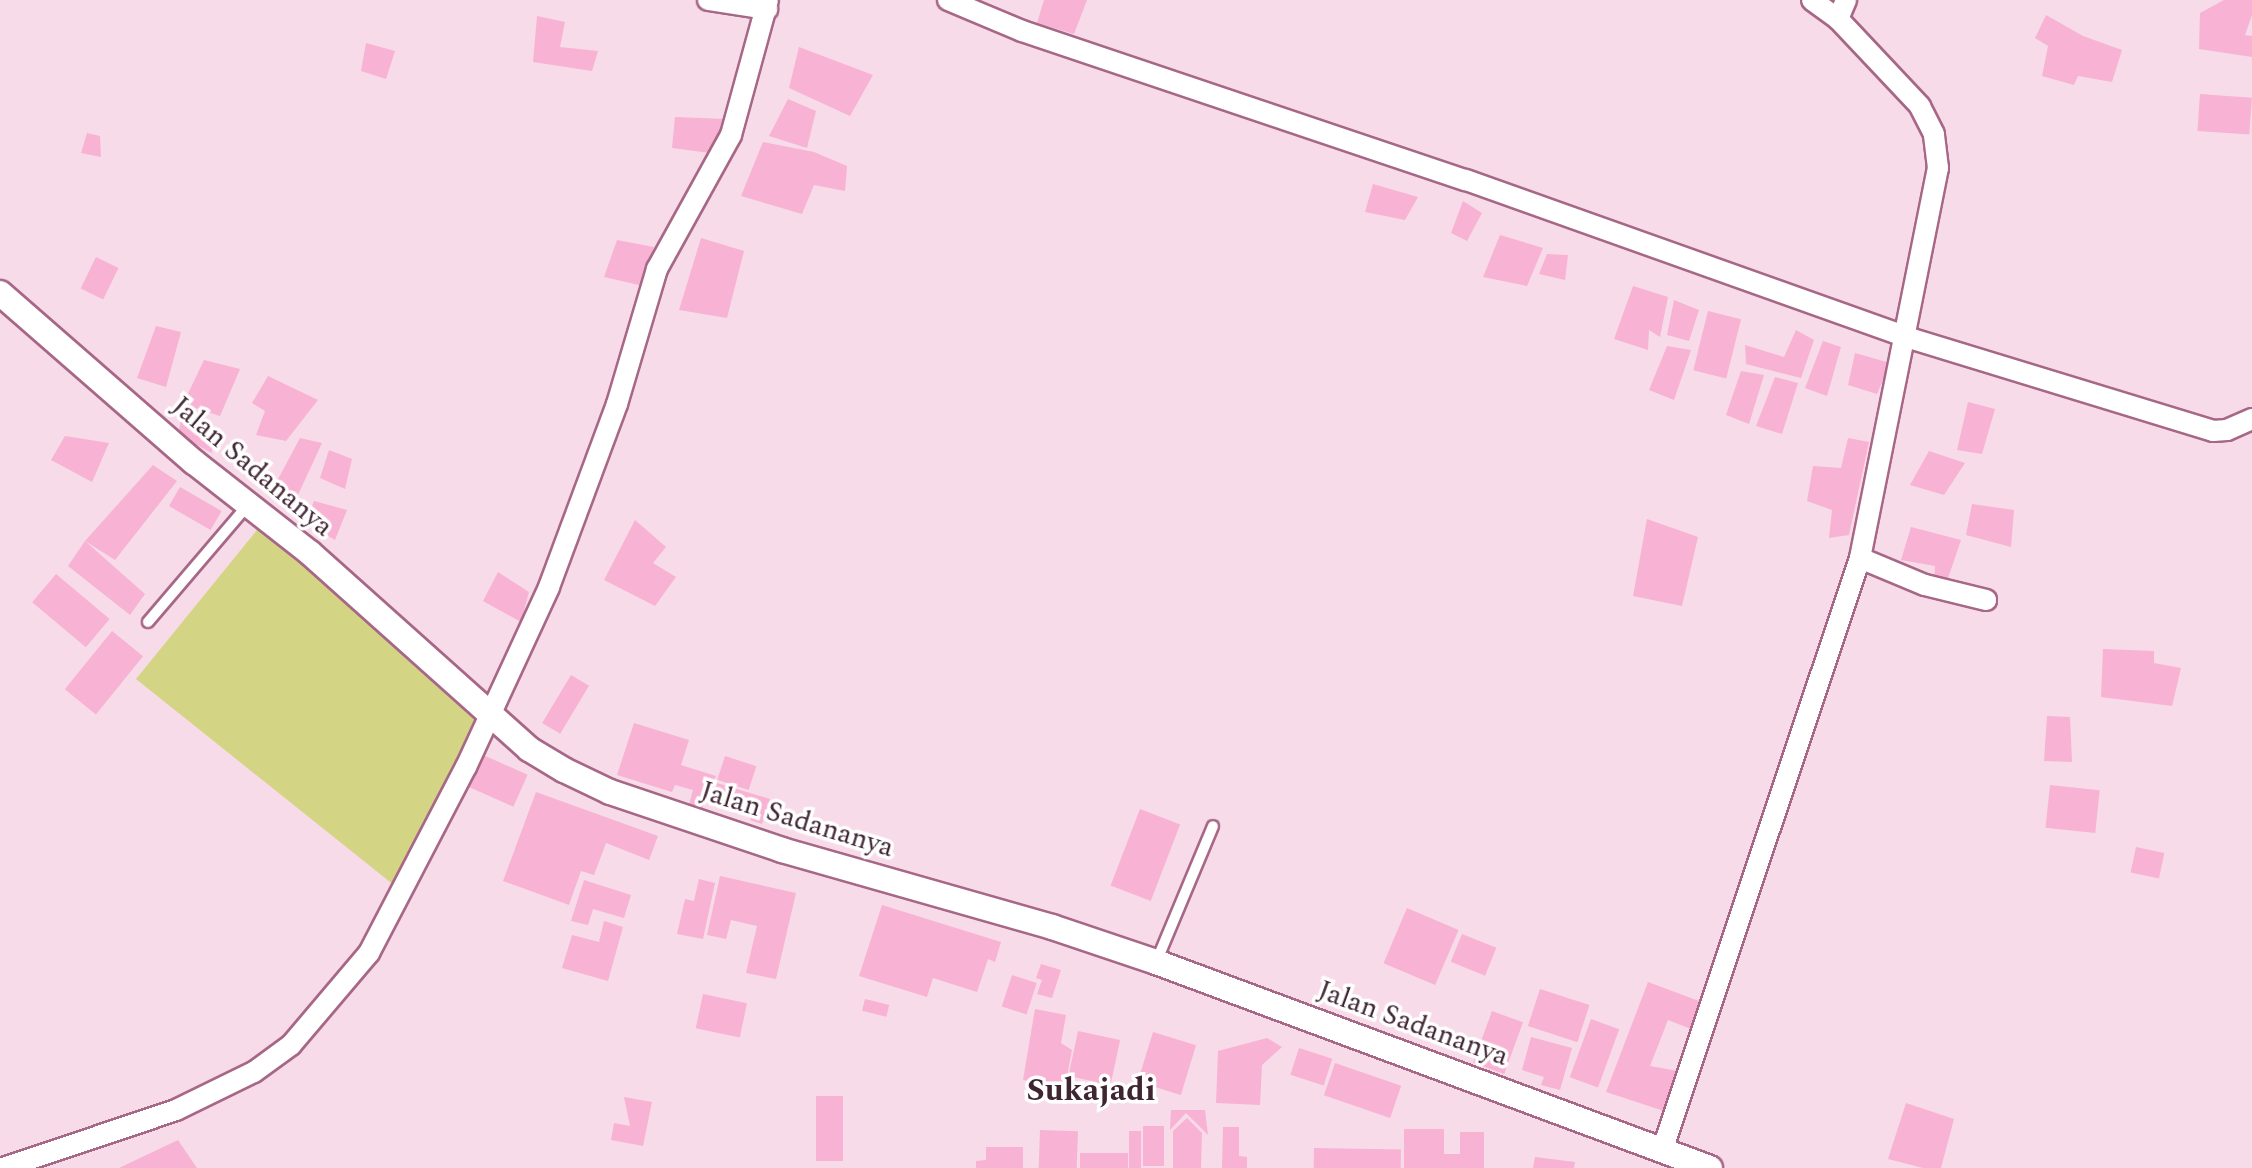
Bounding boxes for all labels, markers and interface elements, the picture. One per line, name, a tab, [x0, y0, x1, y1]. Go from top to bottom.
street label: Jalan Sadananya	[164, 390, 340, 544]
street label: Jalan Sadananya	[696, 775, 898, 865]
street label: Jalan Sadananya	[1313, 974, 1513, 1074]
district label: Sukajadi	[1026, 1072, 1156, 1110]

